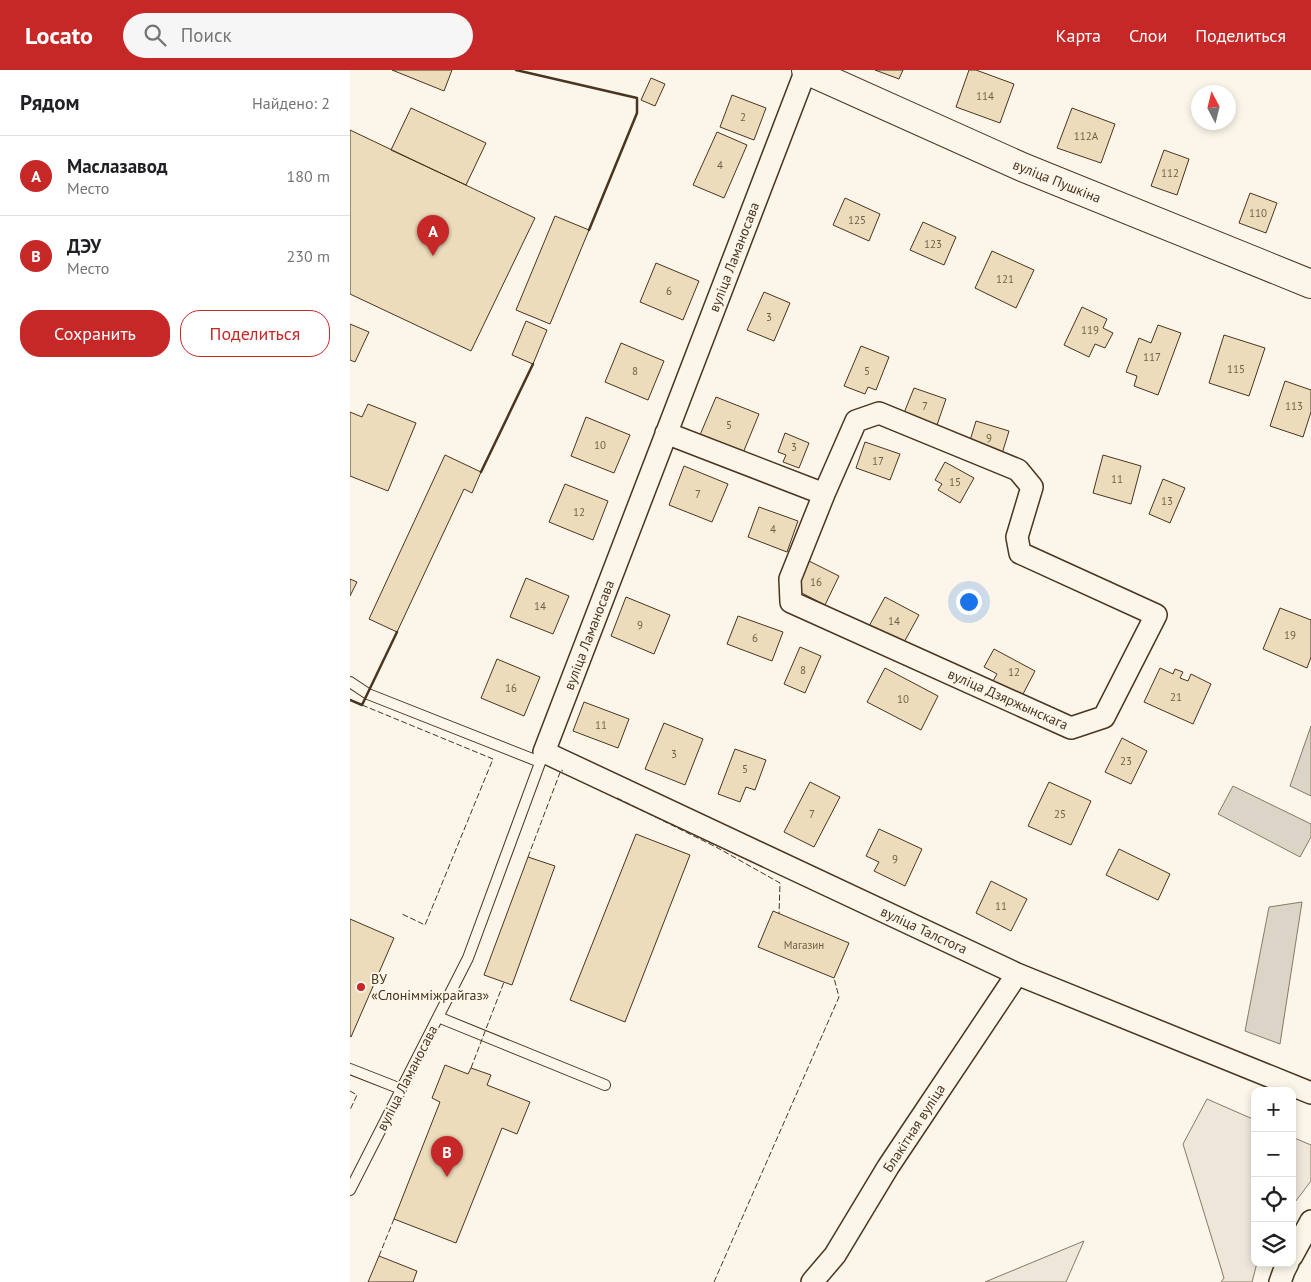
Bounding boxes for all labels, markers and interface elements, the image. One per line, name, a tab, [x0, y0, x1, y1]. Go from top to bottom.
search box	[123, 13, 473, 58]
text: Locato	[25, 20, 93, 51]
icon: search	[141, 21, 169, 49]
text: Поиск	[181, 23, 232, 47]
text: Карта	[1056, 24, 1101, 47]
text: Слои	[1129, 24, 1167, 47]
text: Поделиться	[1195, 24, 1286, 47]
north arrow	[1191, 85, 1236, 130]
text: Рядом	[20, 89, 79, 116]
house number: 114	[976, 89, 994, 103]
text: Найдено: 2	[252, 93, 330, 113]
house number: 2	[740, 110, 746, 124]
house number: 112А	[1074, 129, 1099, 143]
text: Маслазавод	[67, 154, 168, 178]
street label: вуліца Пушкіна	[1010, 155, 1104, 207]
house number: 4	[717, 158, 723, 172]
text: A	[31, 166, 41, 186]
text: 180 m	[287, 166, 330, 186]
house number: 112	[1161, 166, 1179, 180]
text: Место	[67, 178, 109, 198]
street label: вуліца Ламаносава	[705, 199, 763, 314]
house number: 110	[1249, 206, 1267, 220]
house number: 125	[848, 213, 866, 227]
pin: A	[417, 215, 449, 256]
text: ДЭУ	[67, 234, 101, 258]
house number: 123	[924, 237, 942, 251]
text: B	[31, 246, 41, 266]
text: 230 m	[287, 246, 330, 266]
text: Место	[67, 258, 109, 278]
house number: 121	[996, 272, 1014, 286]
house number: 6	[666, 284, 672, 298]
button: Сохранить	[20, 310, 170, 357]
button: Поделиться	[180, 310, 330, 357]
house number: 3	[766, 310, 772, 324]
house number: 119	[1081, 323, 1099, 337]
house number: 117	[1143, 350, 1161, 364]
house number: 115	[1227, 362, 1245, 376]
house number: 8	[632, 364, 638, 378]
house number: 5	[864, 364, 870, 378]
house number: 7	[922, 399, 928, 413]
house number: 113	[1285, 399, 1303, 413]
house number: 5	[726, 418, 732, 432]
house number: 9	[986, 431, 992, 445]
house number: 10	[594, 438, 606, 452]
house number: 3	[791, 440, 797, 454]
house number: 17	[872, 454, 884, 468]
house number: 11	[1111, 472, 1123, 486]
house number: 15	[949, 475, 961, 489]
house number: 7	[695, 487, 701, 501]
house number: 13	[1161, 494, 1173, 508]
house number: 12	[573, 505, 585, 519]
house number: 4	[770, 522, 776, 536]
house number: 16	[810, 575, 822, 589]
street label: вуліца Ламаносава	[560, 577, 618, 692]
your location	[956, 589, 982, 615]
house number: 14	[534, 599, 546, 613]
house number: 14	[888, 614, 900, 628]
house number: 9	[637, 618, 643, 632]
house number: 19	[1284, 628, 1296, 642]
house number: 6	[752, 631, 758, 645]
house number: 8	[800, 663, 806, 677]
street label: вуліца Дзяржынскага	[945, 664, 1071, 734]
house number: 12	[1008, 665, 1020, 679]
house number: 16	[505, 681, 517, 695]
house number: 21	[1170, 690, 1182, 704]
house number: 10	[897, 692, 909, 706]
house number: 11	[595, 718, 607, 732]
house number: 3	[671, 747, 677, 761]
house number: 23	[1120, 754, 1132, 768]
house number: 5	[742, 762, 748, 776]
house number: 7	[809, 807, 815, 821]
house number: 25	[1054, 807, 1066, 821]
house number: 9	[892, 852, 898, 866]
house number: 11	[995, 899, 1007, 913]
street label: вуліца Талстога	[878, 902, 970, 958]
house number: Магазин	[784, 938, 824, 952]
place label: ВУ «Слонімміжрайгаз»	[371, 970, 490, 1004]
marker: ВУ «Слонімміжрайгаз»	[355, 981, 367, 993]
street label: вуліца Ламаносава	[373, 1022, 441, 1134]
street label: Блакітная вуліца	[879, 1081, 949, 1175]
map controls	[1251, 1087, 1296, 1267]
button: +	[1251, 1087, 1296, 1132]
button: −	[1251, 1132, 1296, 1177]
pin: B	[431, 1136, 463, 1177]
button: locate	[1251, 1177, 1296, 1222]
button: layers	[1251, 1222, 1296, 1267]

